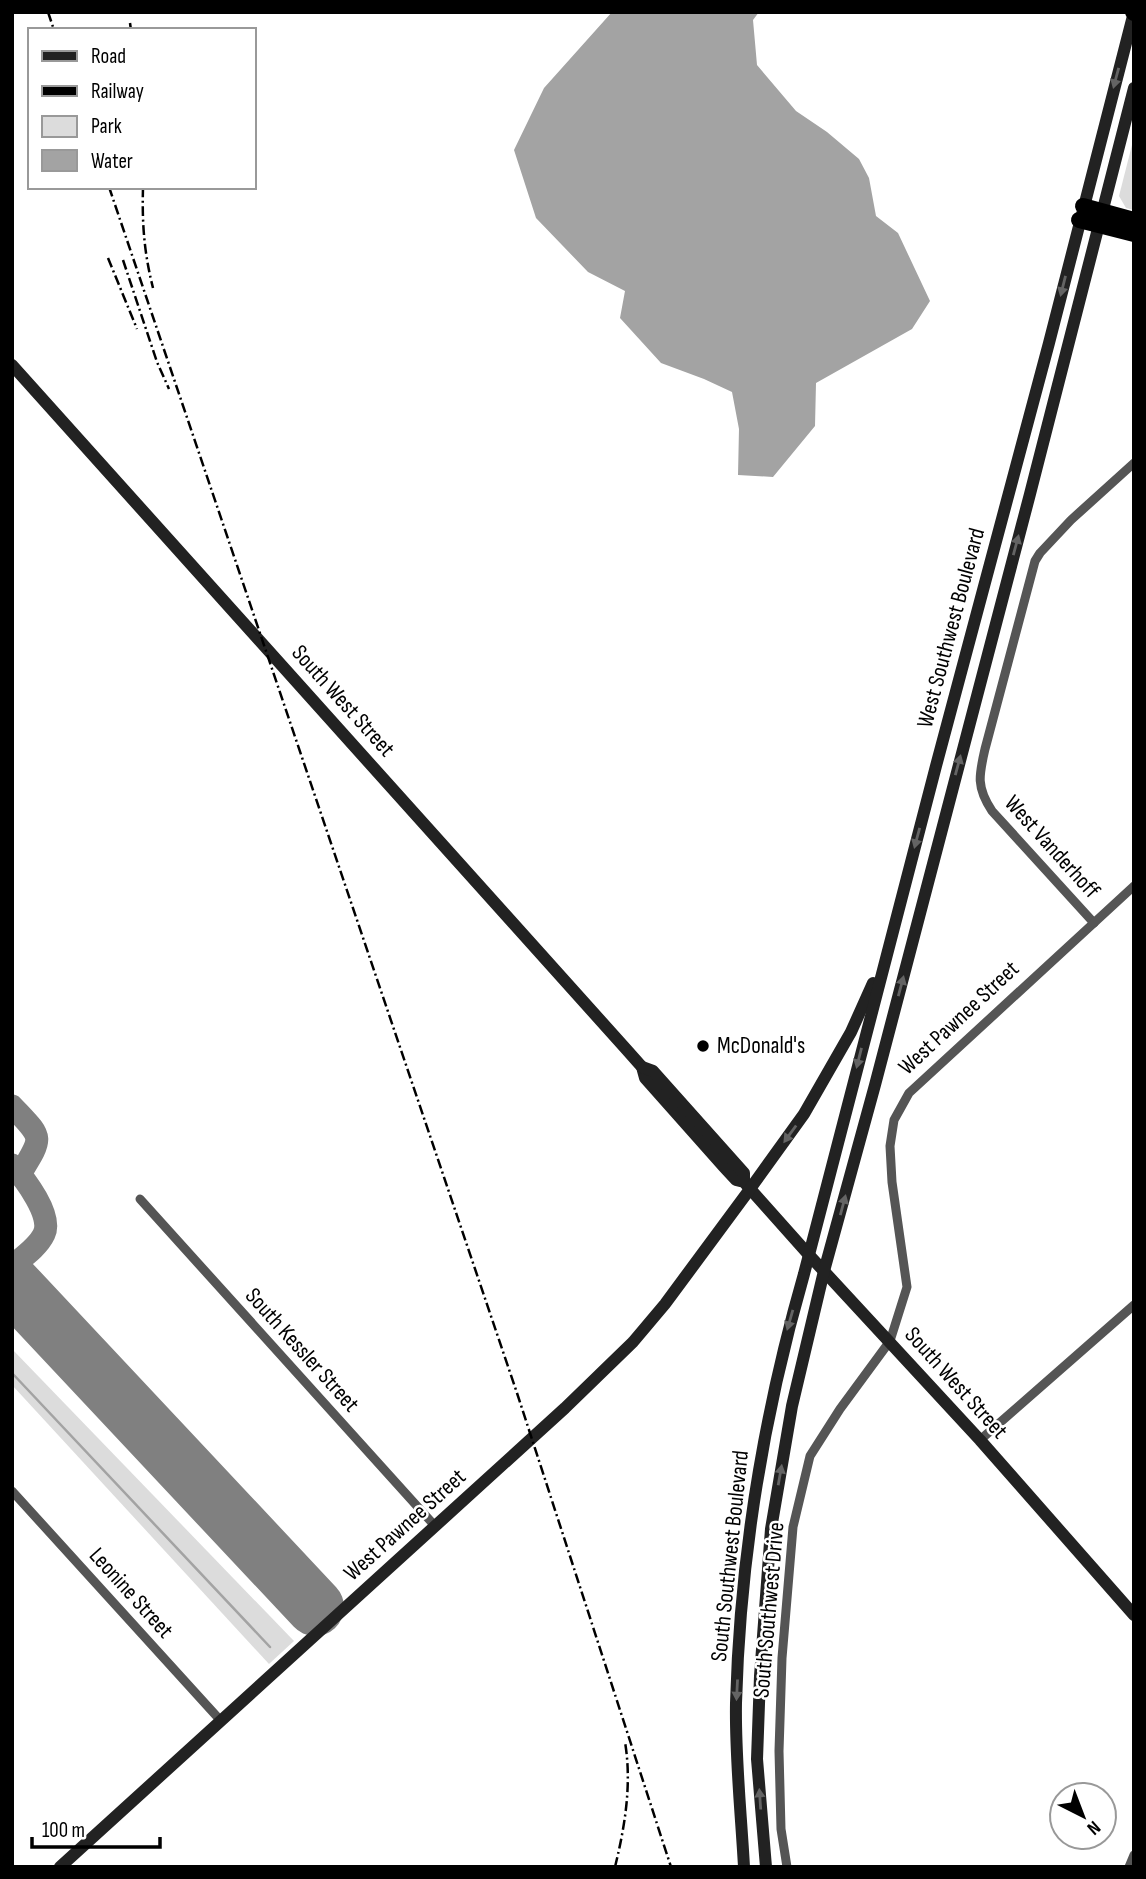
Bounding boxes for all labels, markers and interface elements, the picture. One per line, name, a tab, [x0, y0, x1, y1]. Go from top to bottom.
legend	[28, 28, 256, 189]
text: Road	[91, 44, 126, 69]
one-way arrow	[1110, 67, 1121, 89]
text: Railway	[91, 79, 144, 104]
text: Park	[91, 114, 122, 139]
text: Water	[91, 149, 133, 174]
one-way arrow	[1057, 275, 1068, 297]
street label: West Southwest Boulevard	[911, 525, 991, 731]
one-way arrow	[1011, 534, 1022, 556]
street label: South West Street	[285, 639, 401, 763]
one-way arrow	[953, 754, 964, 776]
street label: West Vanderhoff	[998, 790, 1106, 905]
one-way arrow	[911, 827, 922, 849]
street label: West Pawnee Street	[893, 955, 1025, 1081]
one-way arrow	[896, 974, 907, 996]
place label: McDonald's	[717, 1032, 805, 1060]
marker: McDonald's	[695, 1038, 711, 1054]
one-way arrow	[854, 1048, 864, 1069]
one-way arrow	[783, 1125, 797, 1143]
one-way arrow	[838, 1194, 849, 1216]
street label: South Kessler Street	[239, 1282, 365, 1418]
one-way arrow	[785, 1310, 795, 1331]
street label: South West Street	[898, 1321, 1014, 1445]
street label: South Southwest Boulevard	[705, 1449, 755, 1663]
street label: West Pawnee Street	[338, 1463, 472, 1587]
one-way arrow	[775, 1463, 786, 1485]
street label: South Southwest Drive	[747, 1521, 791, 1699]
street label: Leonine Street	[83, 1542, 179, 1644]
one-way arrow	[731, 1680, 742, 1702]
north arrow	[1048, 1781, 1118, 1851]
one-way arrow	[754, 1788, 765, 1810]
scale bar	[32, 1806, 159, 1850]
text: N	[1082, 1816, 1105, 1839]
text: 100 m	[42, 1818, 85, 1843]

